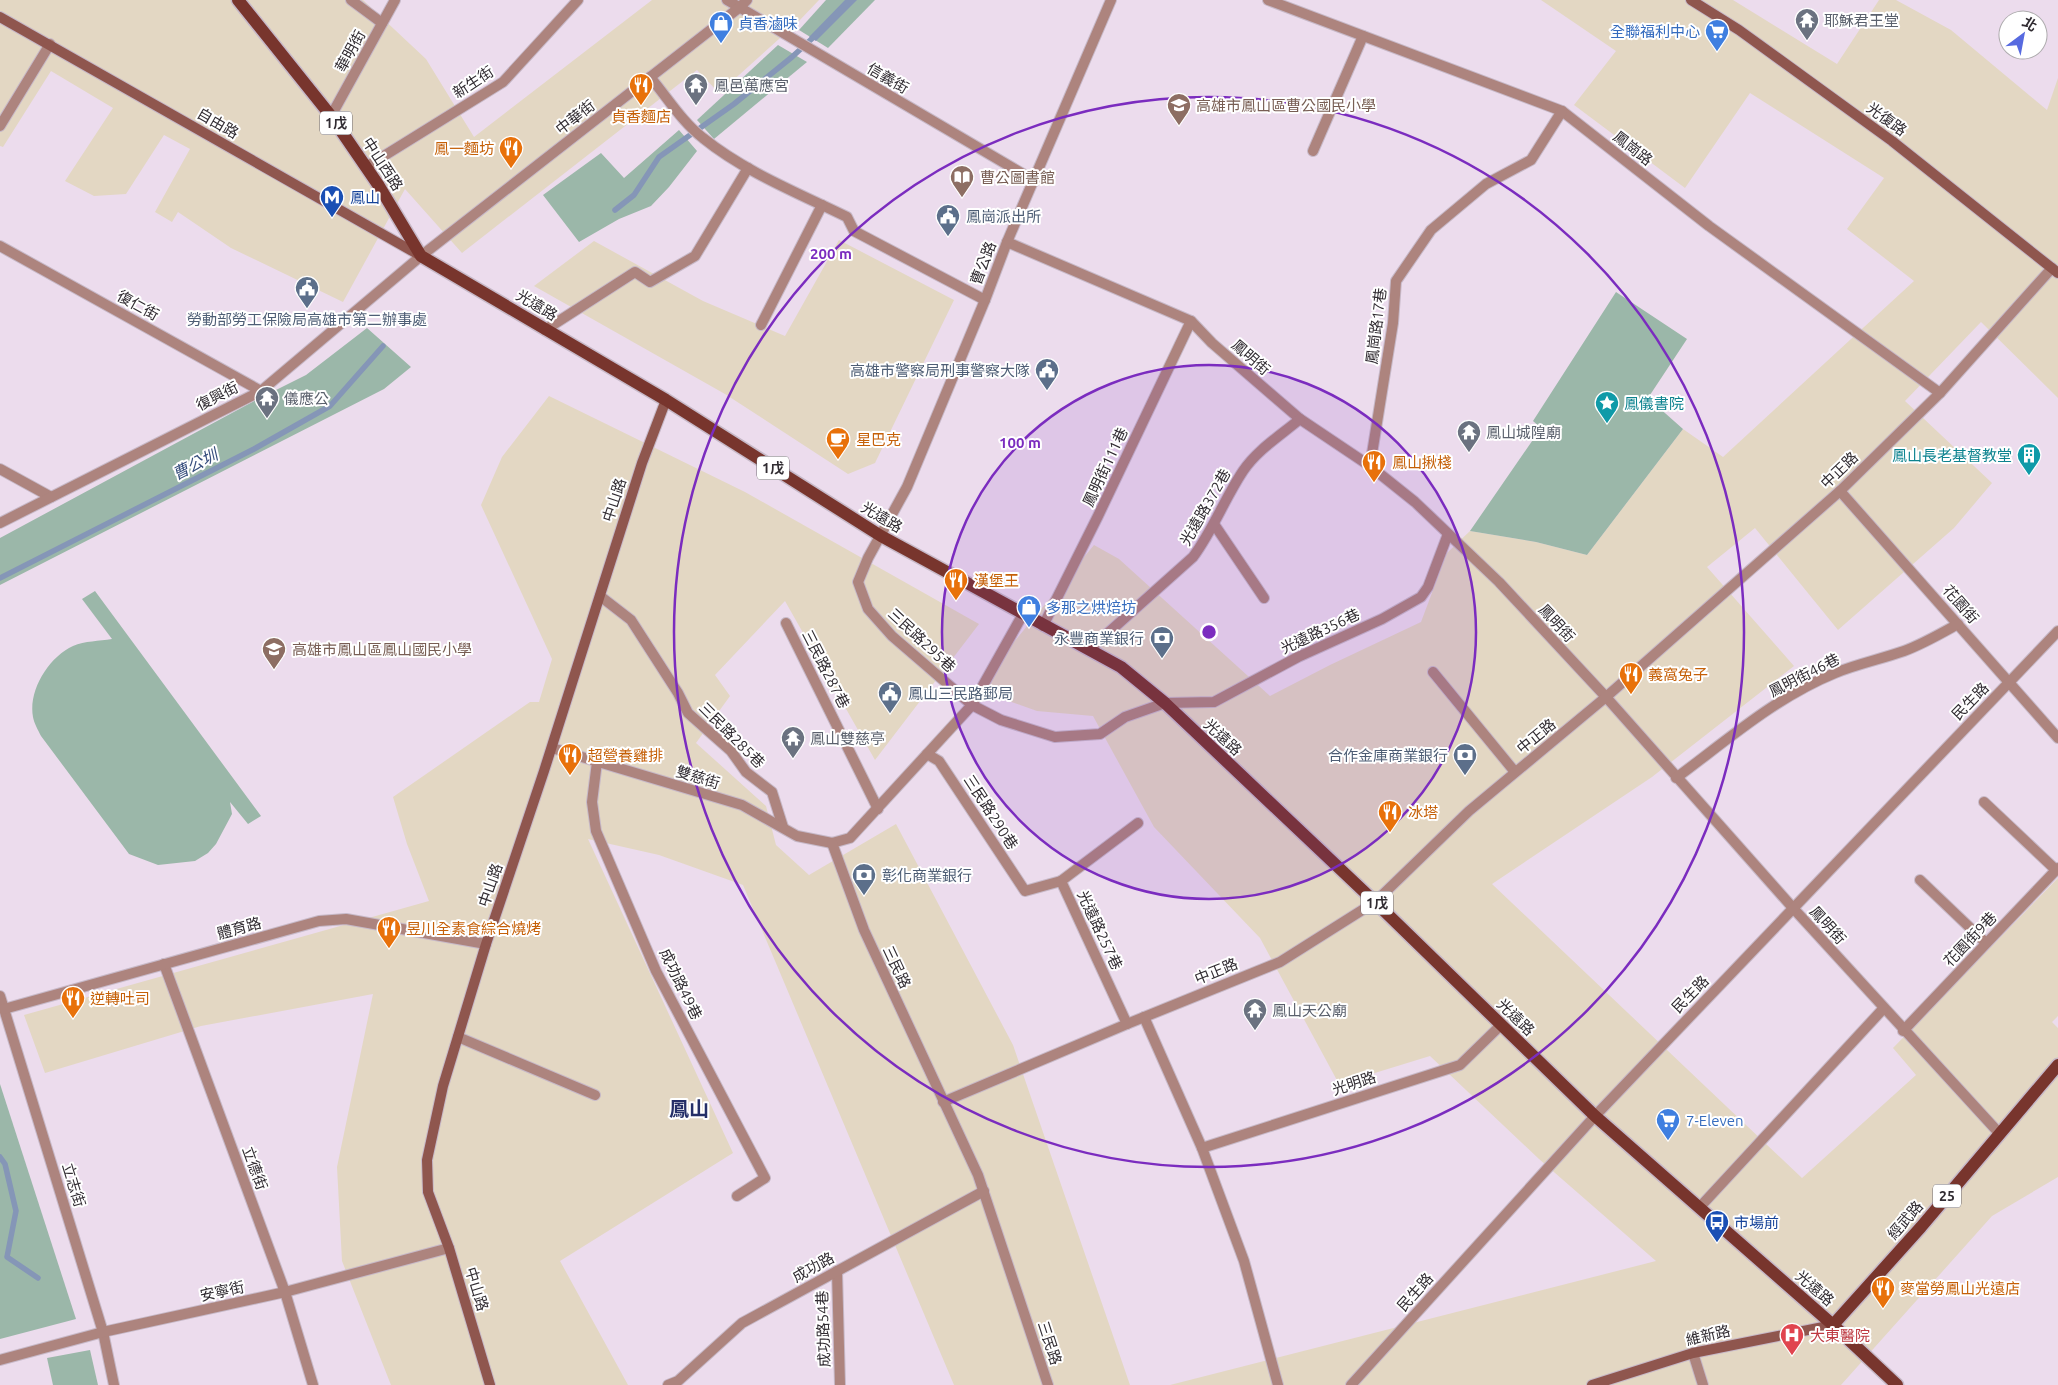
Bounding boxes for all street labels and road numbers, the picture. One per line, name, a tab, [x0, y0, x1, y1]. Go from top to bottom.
street label: 華明街	[332, 27, 368, 75]
street label: 信義街	[864, 59, 912, 97]
street label: 新生街	[449, 63, 497, 101]
street label: 中華街	[552, 96, 598, 138]
street label: 光復路	[1864, 99, 1910, 139]
street label: 自由路	[194, 104, 242, 142]
road number: 1戊	[320, 112, 352, 134]
street label: 鳳崗路	[1610, 127, 1656, 169]
street label: 中山西路	[360, 134, 406, 194]
street label: 曹公路	[967, 239, 999, 287]
street label: 光遠路	[513, 286, 561, 324]
street label: 復仁街	[114, 287, 162, 323]
street label: 鳳崗路17巷	[1363, 287, 1389, 365]
street label: 鳳明街	[1228, 336, 1274, 378]
street label: 復興街	[193, 378, 241, 414]
street label: 鳳明街111巷	[1079, 425, 1131, 509]
street label: 中正路	[1817, 448, 1861, 492]
road number: 1戊	[757, 456, 789, 479]
street label: 光遠路372巷	[1176, 466, 1234, 548]
street label: 中山路	[599, 476, 629, 524]
street label: 光遠路	[858, 498, 906, 536]
street label: 花園街	[1940, 581, 1982, 627]
street label: 鳳明街	[1535, 601, 1579, 645]
street label: 三民路295巷	[885, 605, 959, 675]
street label: 光遠路356巷	[1278, 605, 1362, 657]
street label: 三民路287巷	[799, 627, 853, 711]
street label: 鳳明街46巷	[1766, 650, 1842, 700]
street label: 民生路	[1948, 679, 1992, 723]
street label: 三民路285巷	[696, 699, 768, 771]
street label: 光遠路	[1201, 715, 1245, 759]
street label: 中正路	[1513, 715, 1559, 757]
street label: 雙慈街	[674, 762, 722, 792]
street label: 三民路290巷	[961, 772, 1021, 852]
street label: 中山路	[475, 861, 505, 909]
street label: 光遠路257巷	[1074, 888, 1126, 972]
road number: 1戊	[1361, 891, 1393, 914]
street label: 鳳明街	[1807, 903, 1849, 947]
street label: 花園街9巷	[1940, 908, 2000, 970]
street label: 體育路	[215, 914, 263, 942]
street label: 三民路	[880, 943, 914, 991]
street label: 成功路49巷	[657, 946, 705, 1022]
street label: 中正路	[1192, 955, 1240, 987]
street label: 民生路	[1668, 972, 1712, 1016]
street label: 光遠路	[1494, 995, 1538, 1039]
street label: 光明路	[1330, 1068, 1378, 1098]
street label: 立德街	[239, 1144, 271, 1192]
street label: 立志街	[59, 1161, 89, 1209]
road number: 25	[1933, 1184, 1961, 1208]
street label: 經武路	[1884, 1197, 1926, 1243]
street label: 成功路	[789, 1249, 837, 1285]
street label: 中山路	[462, 1265, 492, 1313]
street label: 光遠路	[1792, 1267, 1838, 1309]
street label: 民生路	[1394, 1270, 1436, 1314]
street label: 安寧街	[198, 1278, 246, 1304]
street label: 成功路54巷	[813, 1290, 833, 1368]
street label: 三民路	[1035, 1319, 1065, 1367]
street label: 維新路	[1684, 1322, 1732, 1348]

